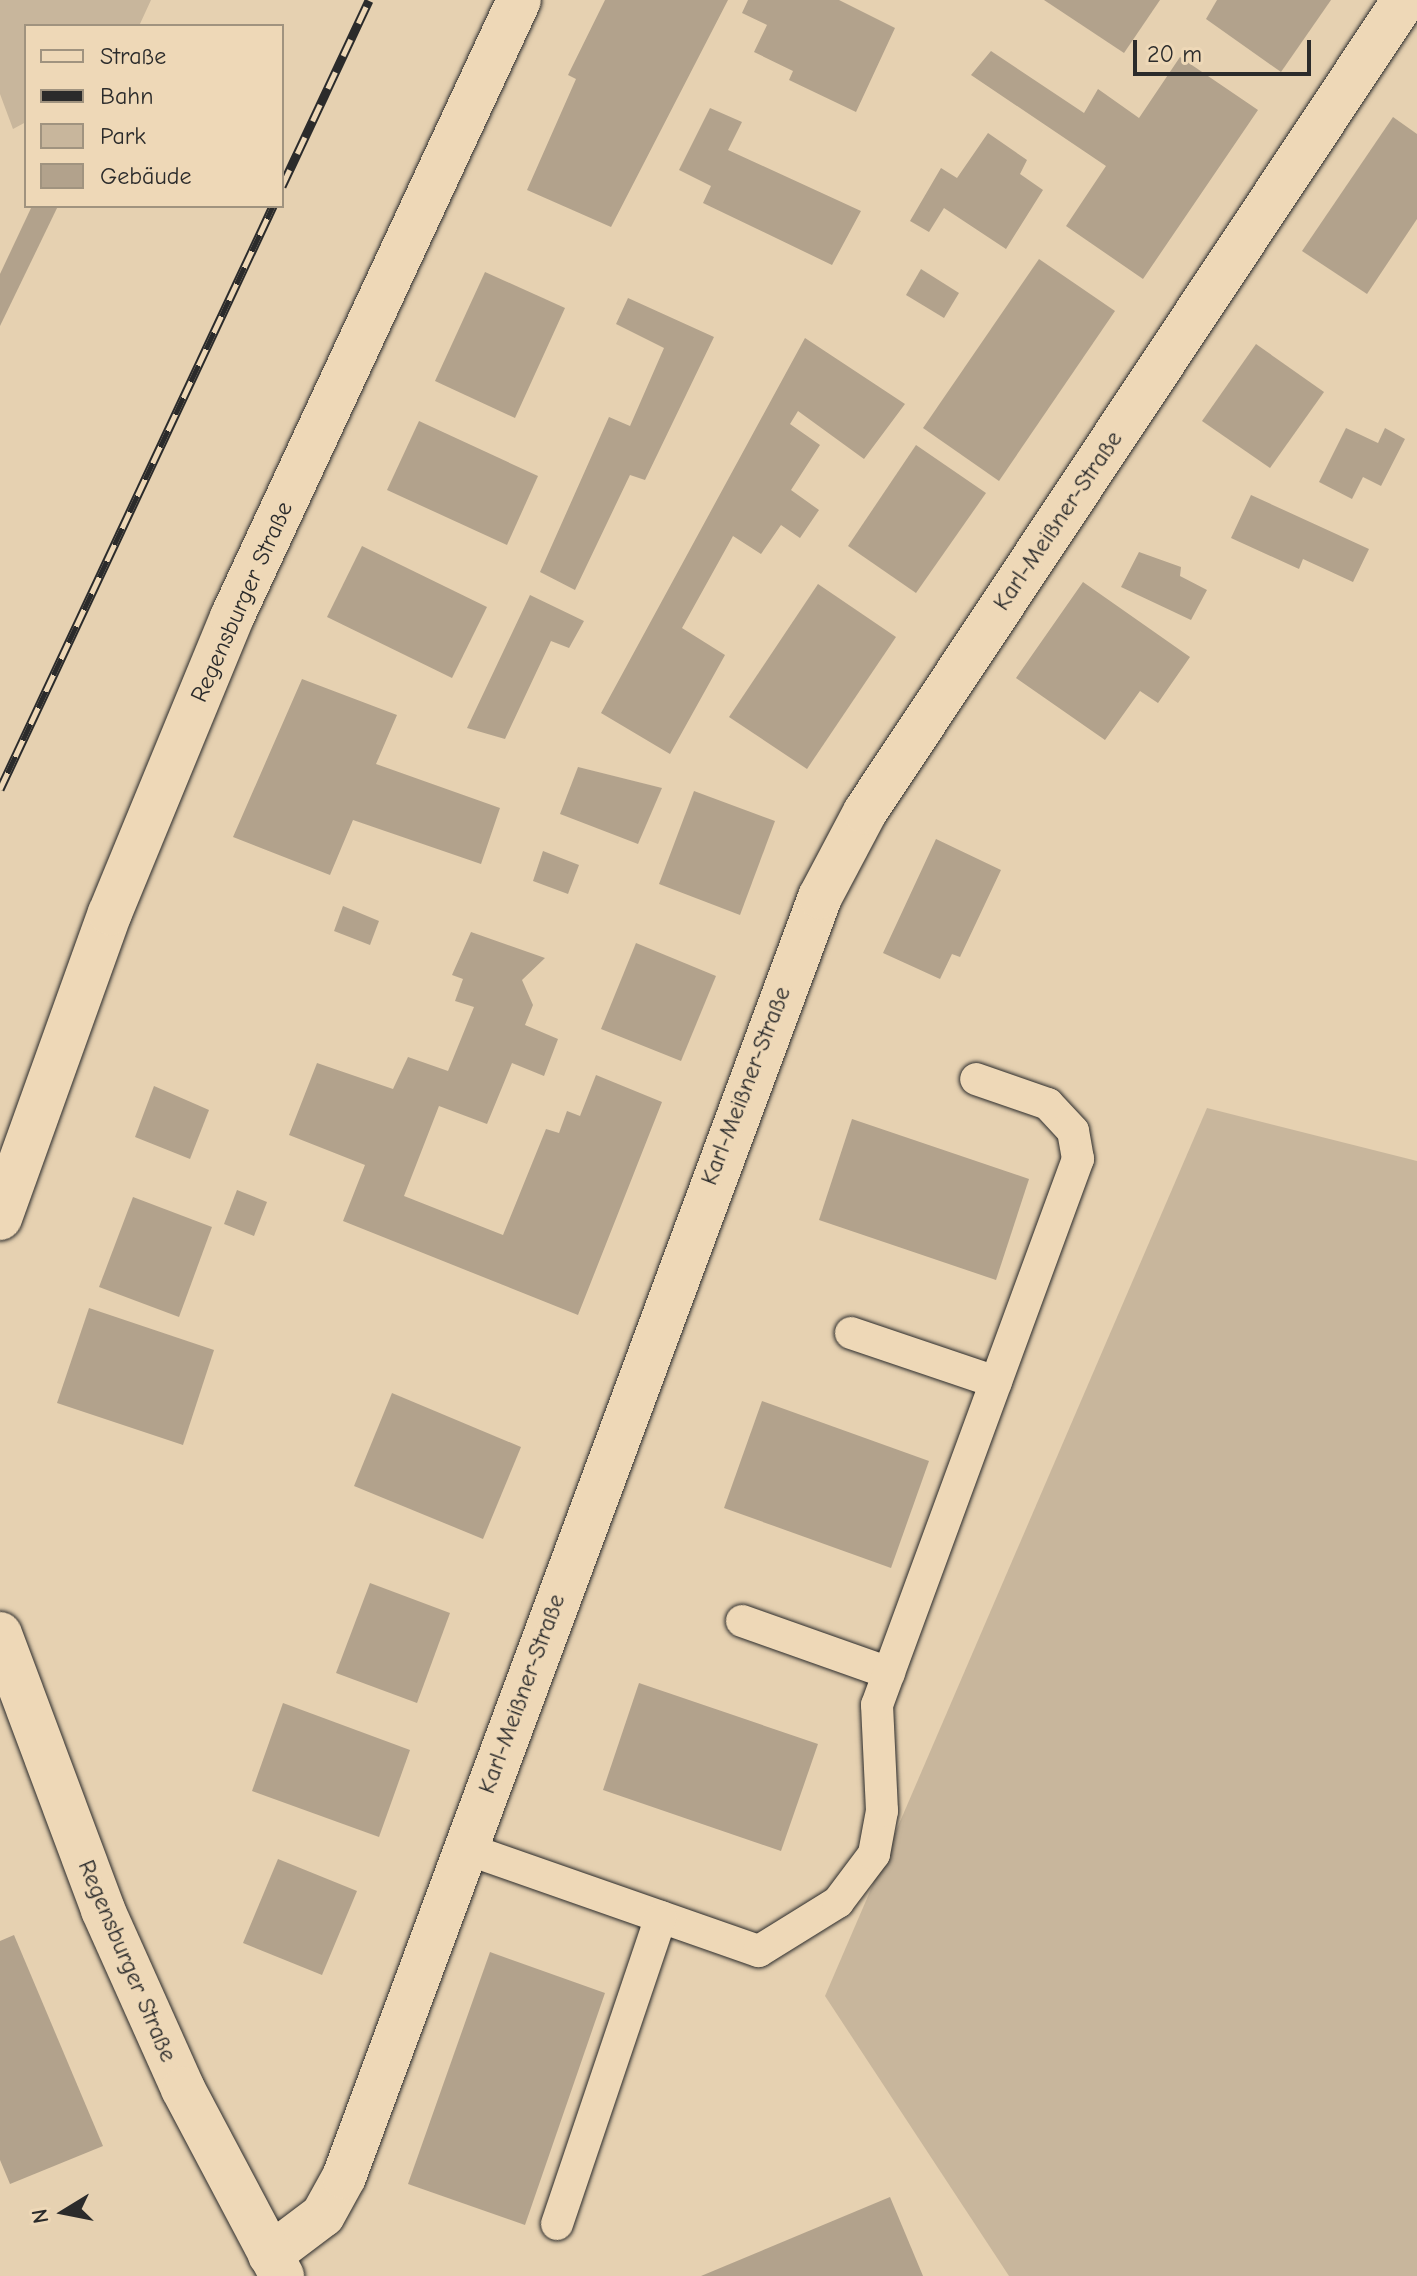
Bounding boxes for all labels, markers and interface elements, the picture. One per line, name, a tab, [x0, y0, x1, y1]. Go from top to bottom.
legend	[24, 24, 284, 208]
scale bar	[1137, 24, 1315, 74]
text: 20 m	[1147, 40, 1202, 68]
text: Straße	[100, 42, 166, 70]
text: Bahn	[100, 82, 153, 110]
text: Park	[100, 122, 146, 150]
text: Gebäude	[100, 162, 191, 190]
street label: Karl-Meißner-Straße	[987, 426, 1129, 616]
street label: Regensburger Straße	[185, 497, 299, 707]
street label: Karl-Meißner-Straße	[695, 983, 797, 1189]
street label: Karl-Meißner-Straße	[473, 1590, 571, 1798]
street label: Regensburger Straße	[71, 1856, 183, 2066]
north arrow	[24, 2172, 104, 2252]
text: N	[26, 2207, 54, 2226]

